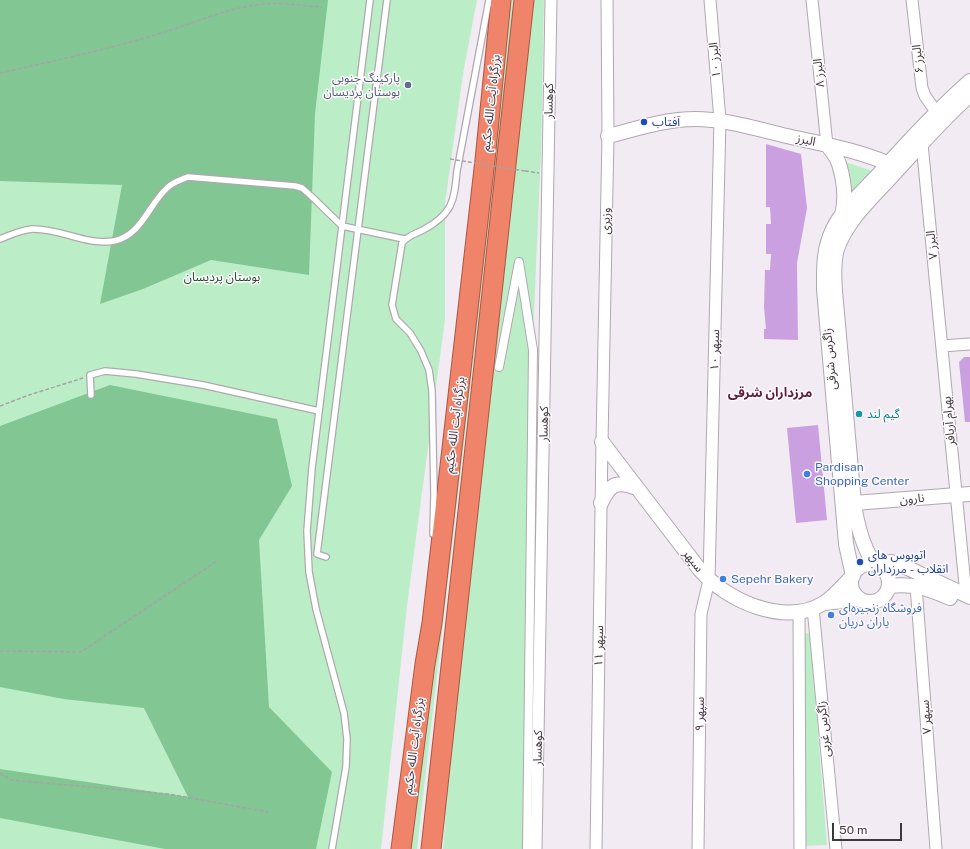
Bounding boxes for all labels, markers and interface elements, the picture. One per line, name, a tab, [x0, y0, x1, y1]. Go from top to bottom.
street label: البرز ۱۰	[706, 41, 724, 79]
street label: البرز ۶	[909, 44, 927, 74]
street label: بزرگراه آیت الله حکیم	[479, 54, 503, 152]
street label: البرز ۸	[810, 58, 828, 88]
place label: پارکینگ جنوبی بوستان پردیسان	[323, 71, 400, 99]
marker: پارکینگ جنوبی بوستان پردیسان	[403, 80, 413, 90]
street label: کوهسار	[541, 83, 557, 119]
place label: آفتاب	[652, 115, 680, 129]
marker: آفتاب	[639, 117, 649, 127]
street label: البرز	[795, 131, 817, 149]
street label: وزیری	[599, 207, 613, 235]
street label: البرز ۷	[923, 230, 941, 260]
park label: بوستان پردیسان	[184, 270, 260, 284]
street label: زاگرس شرقی	[820, 328, 840, 390]
street label: سپهر ۱۰	[707, 329, 723, 371]
street label: بزرگراه آیت الله حکیم	[442, 376, 468, 474]
district label: مرزداران شرقی	[728, 385, 812, 401]
street label: بهرام آریافر	[940, 396, 958, 446]
street label: کوهسار	[536, 406, 552, 442]
place label: گیم لند	[867, 407, 900, 421]
marker: گیم لند	[854, 409, 864, 419]
place label: Pardisan Shopping Center	[815, 460, 909, 488]
marker: Pardisan Shopping Center	[802, 469, 812, 479]
street label: نارون	[899, 491, 925, 507]
street label: سپهر	[680, 547, 706, 575]
place label: اتوبوس های انقلاب - مرزداران	[868, 548, 948, 576]
marker: اتوبوس های انقلاب - مرزداران	[855, 557, 865, 567]
place label: Sepehr Bakery	[731, 572, 814, 586]
marker: Sepehr Bakery	[718, 574, 728, 584]
place label: فروشگاه زنجیره‌ای یاران دریان	[839, 601, 922, 629]
marker: فروشگاه زنجیره‌ای یاران دریان	[826, 610, 836, 620]
street label: سپهر ۱۱	[591, 625, 607, 667]
street label: بزرگراه آیت الله حکیم	[401, 697, 427, 795]
street label: سپهر ۹	[693, 697, 707, 731]
street label: سپهر ۷	[918, 699, 934, 735]
street label: زاگرس غربی	[814, 700, 834, 758]
street label: کوهسار	[530, 730, 546, 766]
scale bar	[834, 815, 904, 841]
text: 50 m	[839, 823, 867, 837]

